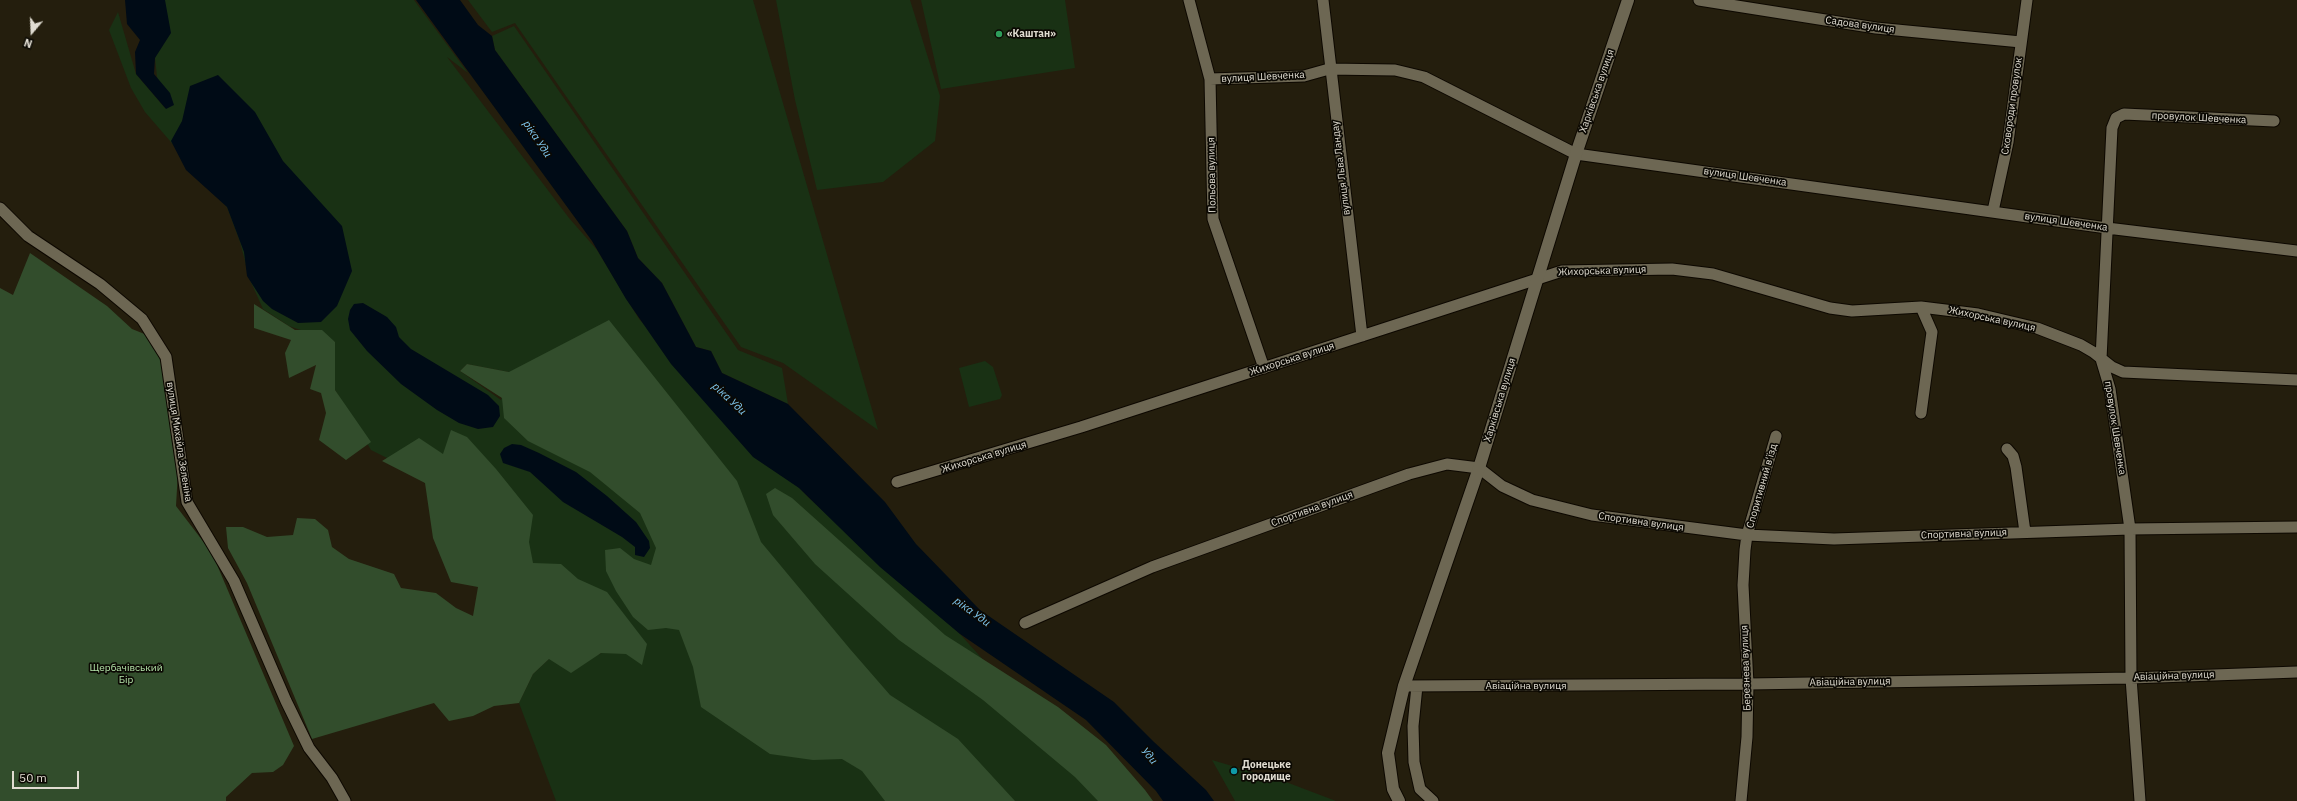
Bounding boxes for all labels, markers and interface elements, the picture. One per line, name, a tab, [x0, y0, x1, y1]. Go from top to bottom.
north arrow	[12, 12, 52, 52]
street label: Садова вулиця	[1825, 14, 1895, 36]
place label: «Каштан»	[1007, 28, 1056, 40]
marker: «Каштан»	[994, 29, 1004, 39]
text: N	[22, 35, 34, 51]
street label: Харківська вулиця	[1577, 48, 1617, 134]
street label: Сковороди провулок	[1999, 57, 2025, 155]
street label: вулиця Шевченка	[1221, 69, 1305, 85]
street label: провулок Шевченка	[2151, 110, 2247, 126]
water label: ріка Уди	[520, 118, 554, 160]
street label: вулиця Льва Ландау	[1329, 120, 1353, 216]
street label: Польова вулиця	[1205, 137, 1219, 213]
street label: вулиця Шевченка	[1703, 165, 1787, 189]
street label: вулиця Шевченка	[2024, 210, 2108, 234]
street label: Жихорська вулиця	[1558, 263, 1646, 279]
street label: Жихорська вулиця	[1947, 304, 2037, 334]
street label: Жихорська вулиця	[1248, 340, 1336, 378]
street label: Харківська вулиця	[1482, 357, 1518, 443]
water label: ріка Уди	[709, 380, 749, 418]
street label: провулок Шевченка	[2102, 380, 2128, 476]
street label: вулиця Михайла Зеленіна	[164, 381, 194, 503]
street label: Жихорська вулиця	[940, 438, 1028, 476]
street label: Споритивний в'їзд	[1744, 442, 1780, 530]
street label: Спортивна вулиця	[1269, 489, 1355, 529]
street label: Спортивна вулиця	[1597, 510, 1685, 534]
street label: Спортивна вулиця	[1921, 526, 2007, 542]
water label: ріка Уди	[951, 594, 993, 630]
street label: Березнева вулиця	[1739, 625, 1753, 711]
park label: Щербачівський Бір	[89, 662, 163, 686]
street label: Авіаційна вулиця	[2133, 669, 2215, 683]
street label: Авіаційна вулиця	[1809, 675, 1891, 689]
street label: Авіаційна вулиця	[1486, 680, 1566, 692]
water label: Уди	[1138, 745, 1160, 767]
place label: Донецьке городище	[1242, 759, 1291, 782]
scale bar	[14, 763, 81, 789]
marker: Донецьке городище	[1229, 766, 1239, 776]
text: 50 m	[19, 770, 47, 785]

